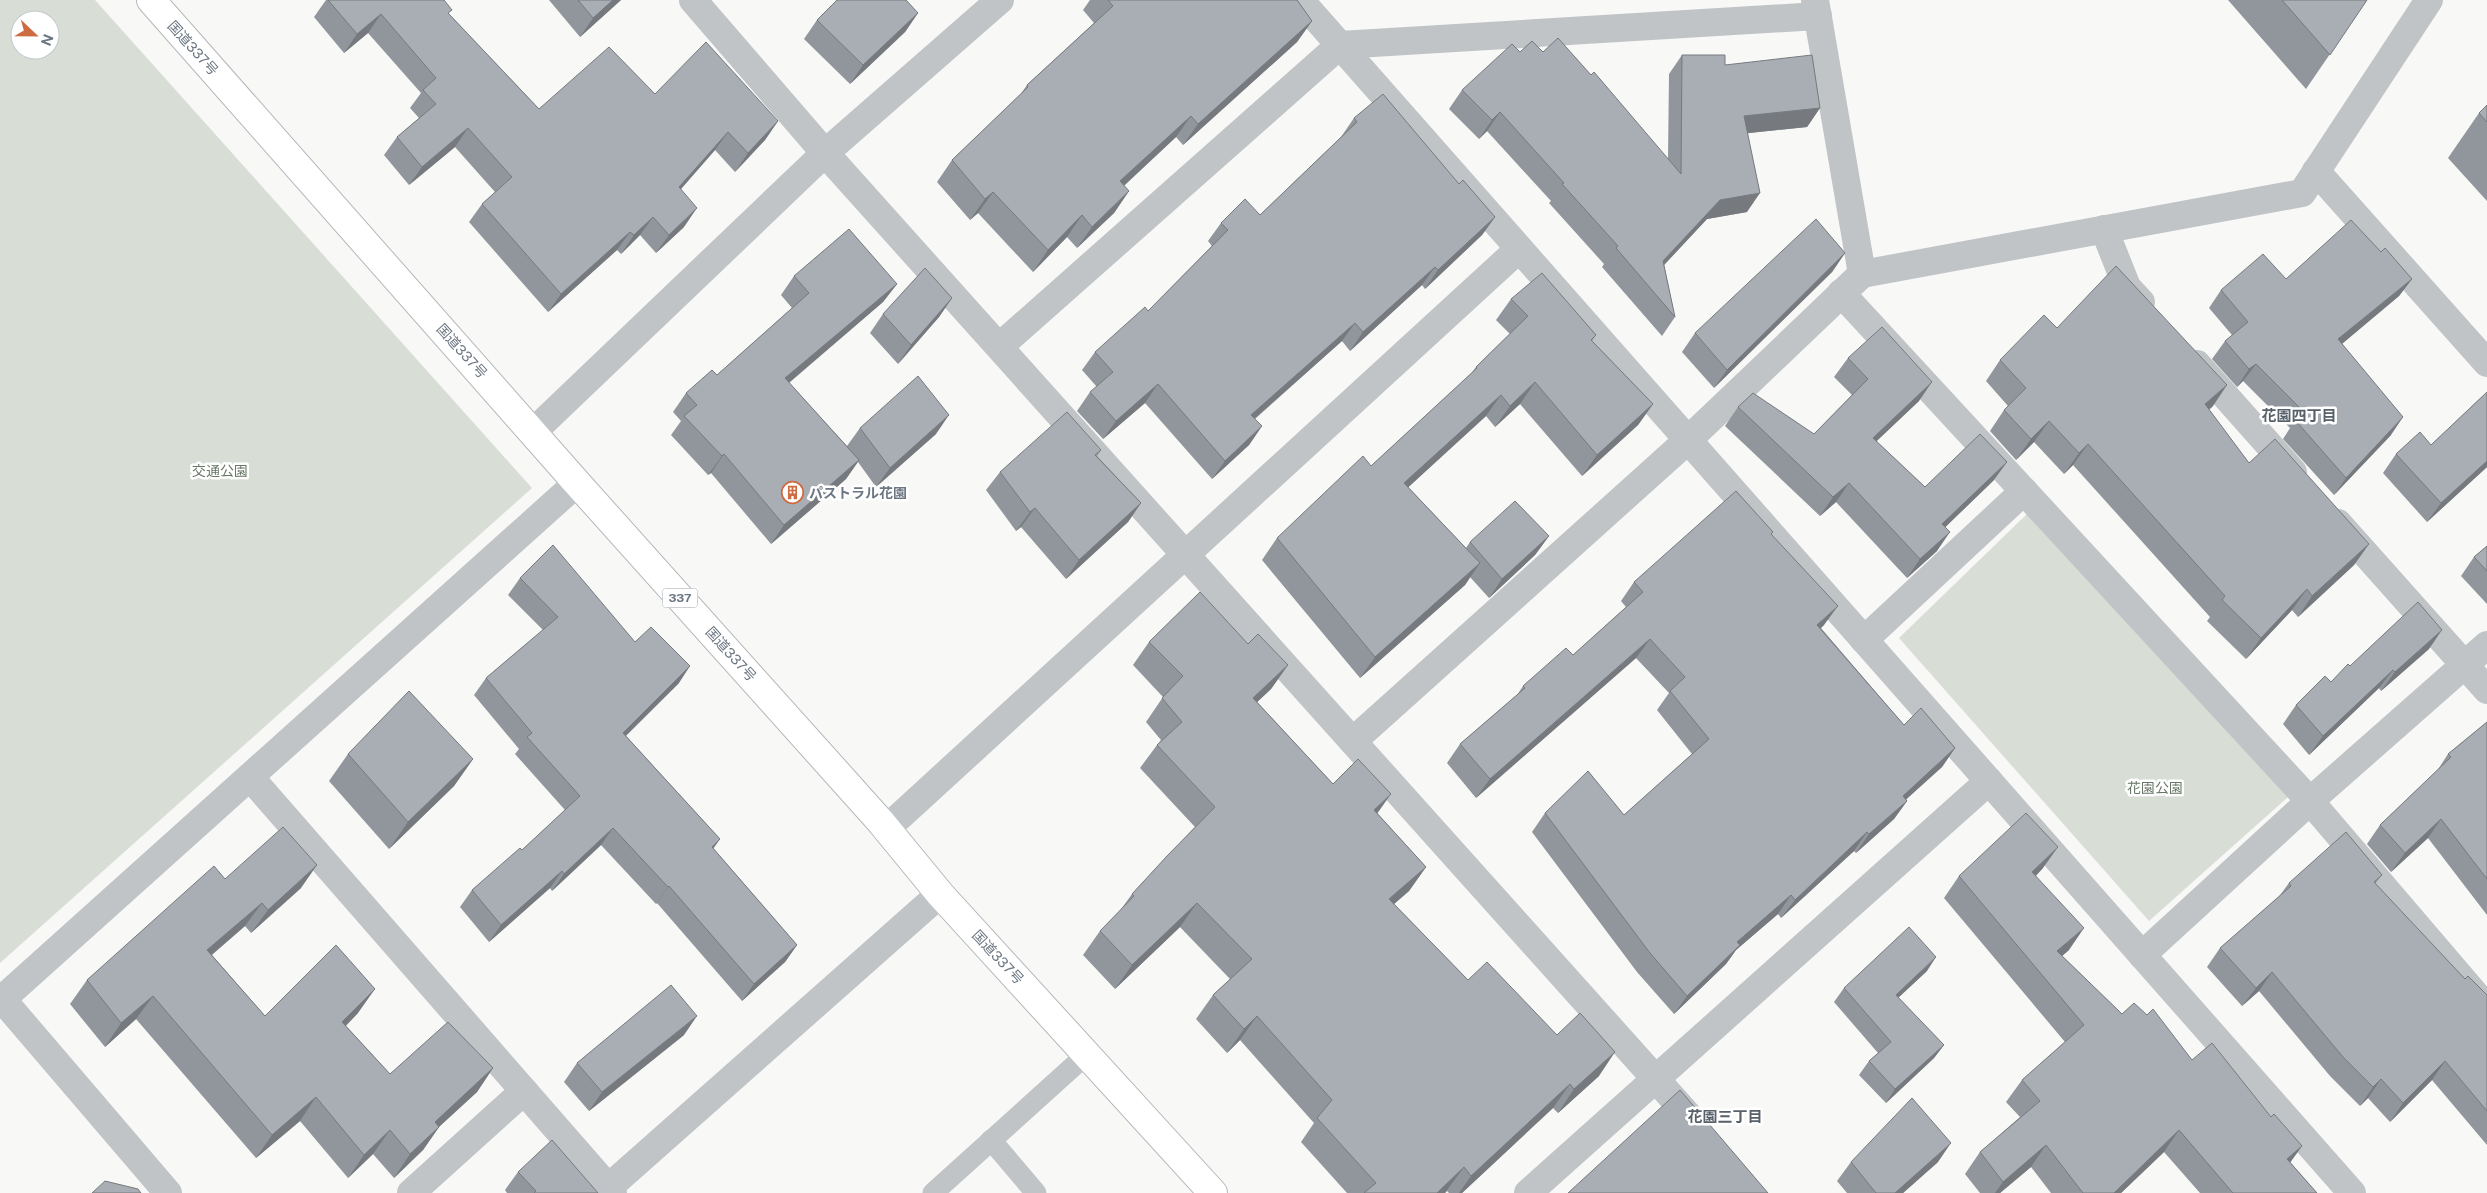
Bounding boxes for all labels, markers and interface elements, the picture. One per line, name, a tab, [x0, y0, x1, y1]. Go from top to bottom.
north arrow	[10, 10, 60, 60]
street label: 国道337号	[164, 17, 222, 79]
text: N	[38, 32, 57, 48]
street label: 国道337号	[433, 320, 491, 382]
district label: 花園四丁目	[2261, 407, 2337, 424]
park label: 交通公園	[192, 463, 248, 479]
building icon: パストラル花園	[781, 481, 805, 505]
place label: パストラル花園	[809, 485, 907, 501]
road number: 337	[662, 588, 698, 608]
street label: 国道337号	[702, 623, 760, 685]
park label: 花園公園	[2127, 780, 2183, 796]
street label: 国道337号	[969, 927, 1027, 987]
district label: 花園三丁目	[1687, 1108, 1763, 1125]

